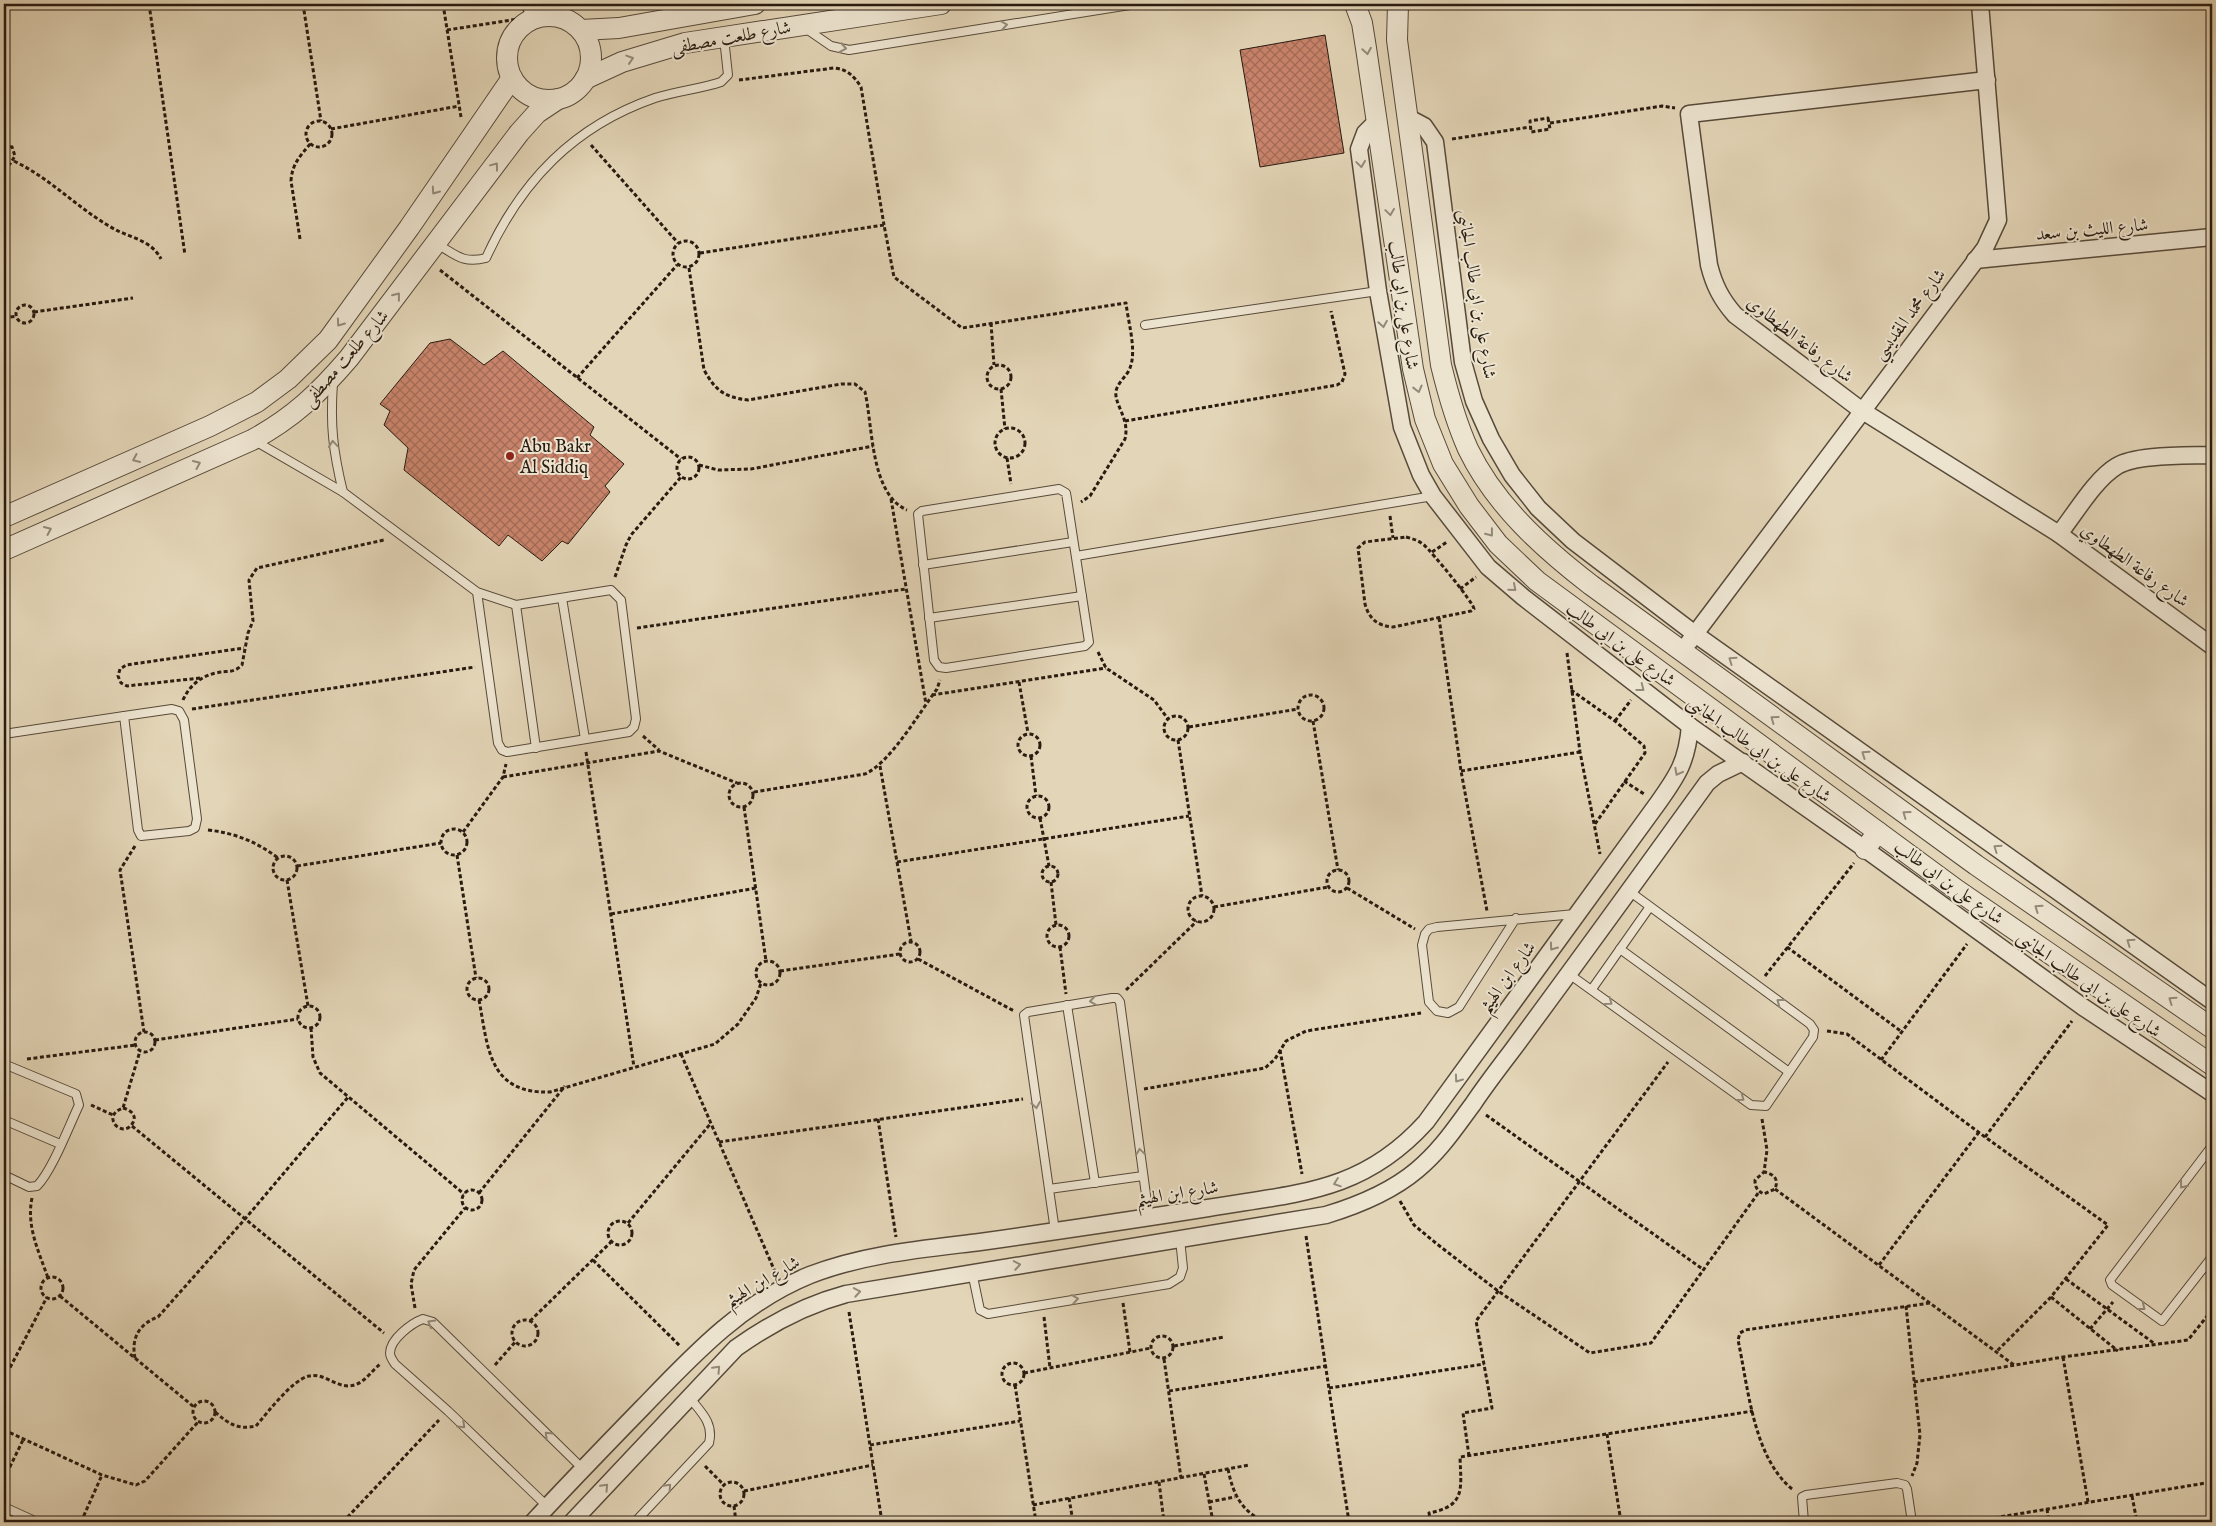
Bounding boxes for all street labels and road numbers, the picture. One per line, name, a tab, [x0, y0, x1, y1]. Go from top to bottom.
street label: شارع طلعت مصطفى	[669, 17, 793, 62]
street label: شارع على بن ابى طالب الجانبى	[1449, 208, 1500, 381]
street label: شارع الليث بن سعد	[2035, 214, 2149, 249]
street label: شارع على بن ابى طالب	[1380, 239, 1423, 371]
street label: شارع محمد المقديسي	[1868, 265, 1955, 368]
street label: شارع رفاعة الطهطاوي	[1740, 292, 1857, 390]
street label: شارع طلعت مصطفى	[298, 306, 396, 414]
street label: شارع رفاعة الطهطاوي	[2074, 519, 2193, 615]
street label: شارع على بن ابى طالب	[1560, 598, 1679, 694]
street label: شارع على بن ابى طالب الجانبى	[1680, 692, 1835, 810]
street label: شارع على بن ابى طالب	[1888, 836, 2007, 932]
street label: شارع على بن ابى طالب الجانبى	[2010, 927, 2165, 1045]
street label: شارع ابن الهيثم	[1474, 937, 1546, 1021]
street label: شارع ابن الهيثم	[1134, 1177, 1221, 1217]
street label: شارع ابن الهيثم	[721, 1252, 807, 1317]

